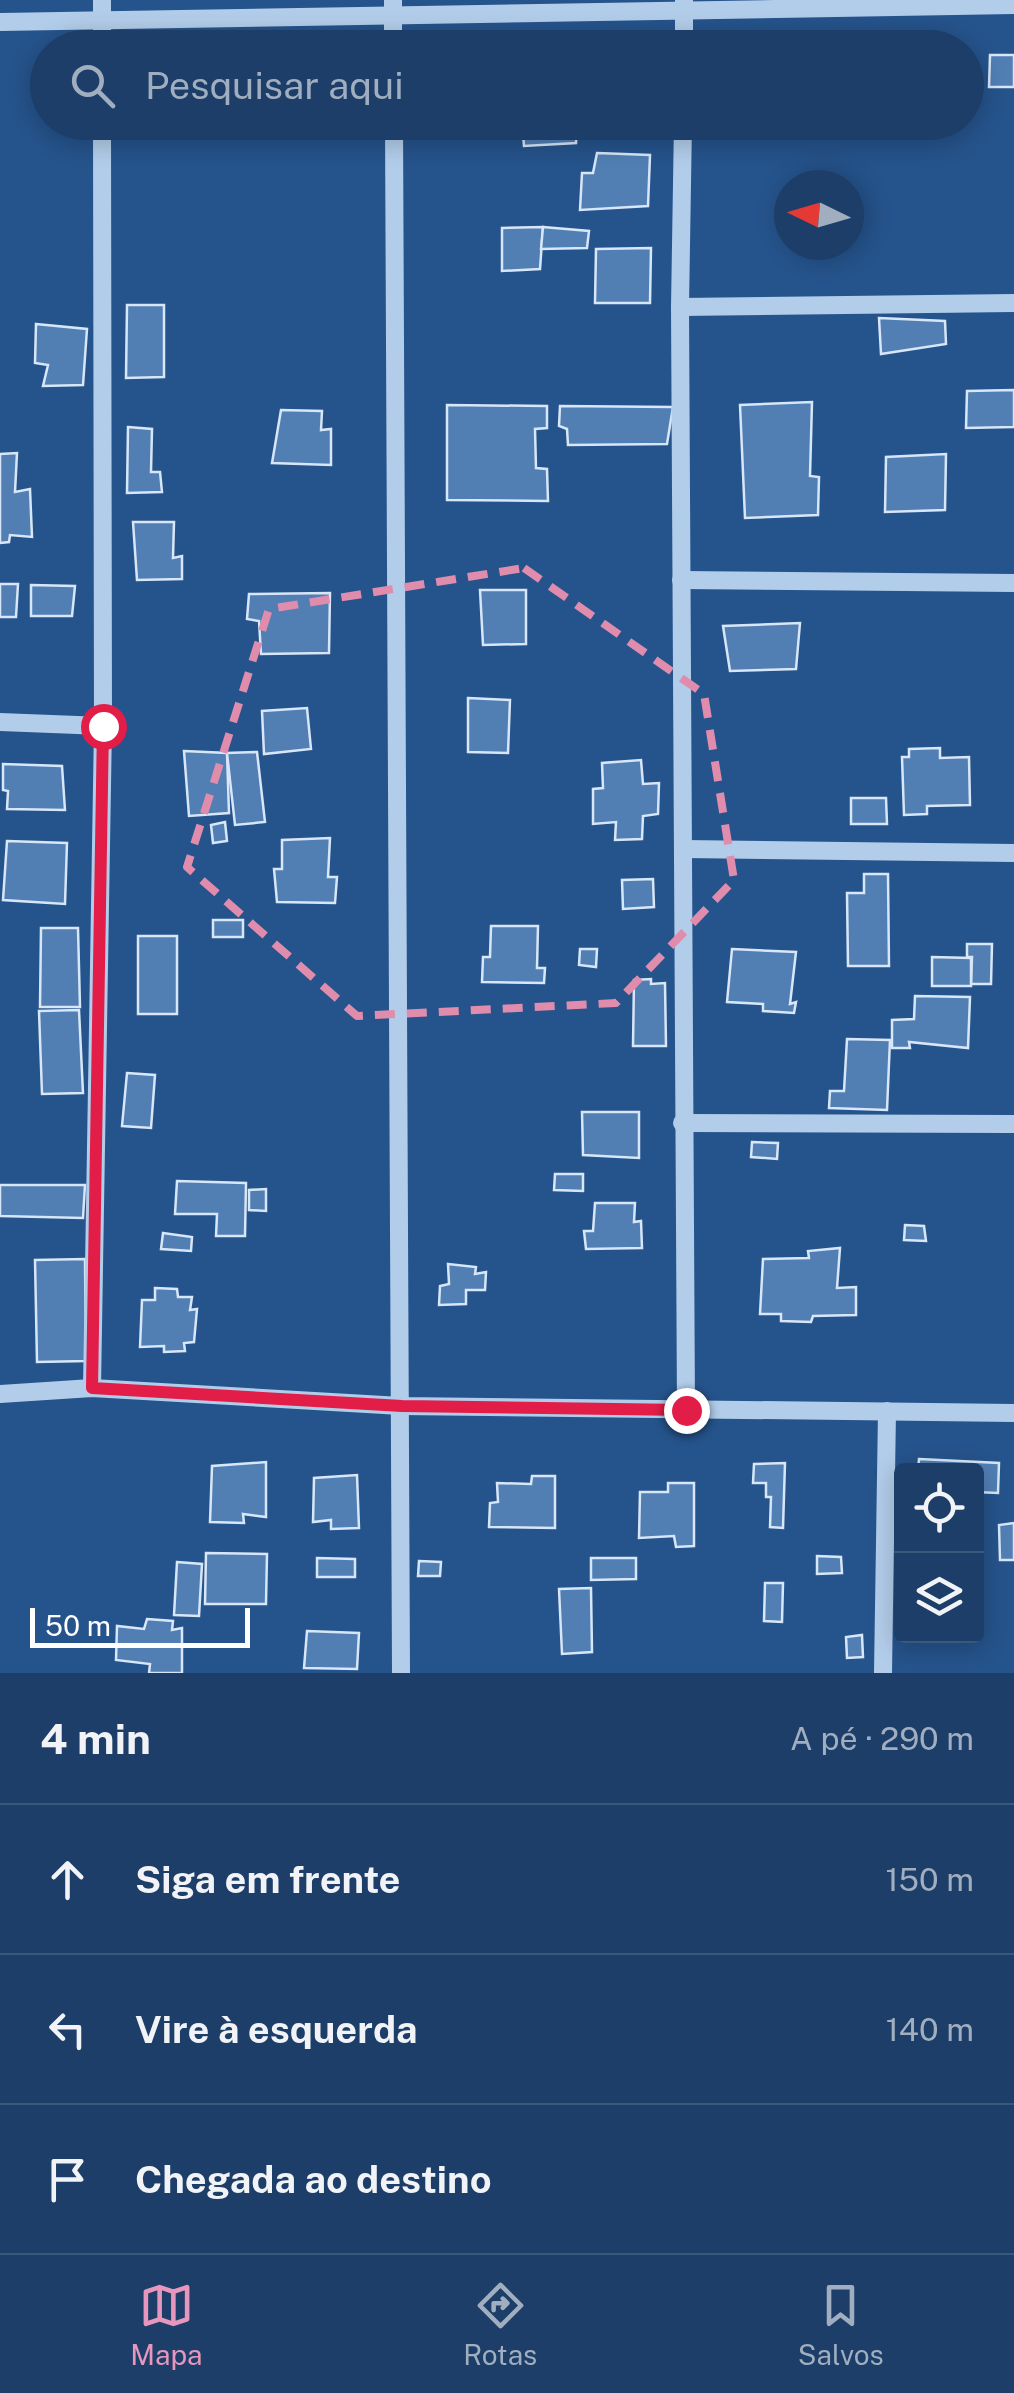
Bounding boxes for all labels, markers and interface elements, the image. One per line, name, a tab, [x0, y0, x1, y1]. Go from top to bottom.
search box	[30, 30, 984, 140]
icon: search	[65, 58, 120, 113]
text: Pesquisar aqui	[145, 63, 404, 108]
north arrow	[774, 170, 864, 260]
route start	[81, 704, 127, 750]
route end	[664, 1388, 710, 1434]
map controls	[894, 1463, 984, 1643]
button: locate	[894, 1463, 984, 1553]
button: layers	[894, 1553, 984, 1643]
scale bar	[30, 1603, 250, 1648]
text: 50 m	[45, 1609, 111, 1642]
text: 4 min	[40, 1714, 151, 1763]
text: A pé · 290 m	[790, 1720, 974, 1757]
icon: ahead	[40, 1852, 95, 1907]
text: Siga em frente	[135, 1857, 401, 1902]
text: 150 m	[885, 1861, 974, 1898]
icon: left	[40, 2002, 95, 2057]
text: Vire à esquerda	[135, 2007, 418, 2052]
text: 140 m	[886, 2011, 974, 2048]
icon: arrive	[40, 2152, 95, 2207]
text: Chegada ao destino	[135, 2157, 492, 2202]
tab: Mapa	[130, 2278, 203, 2371]
tab: Rotas	[463, 2278, 537, 2371]
tab: Salvos	[798, 2278, 884, 2371]

